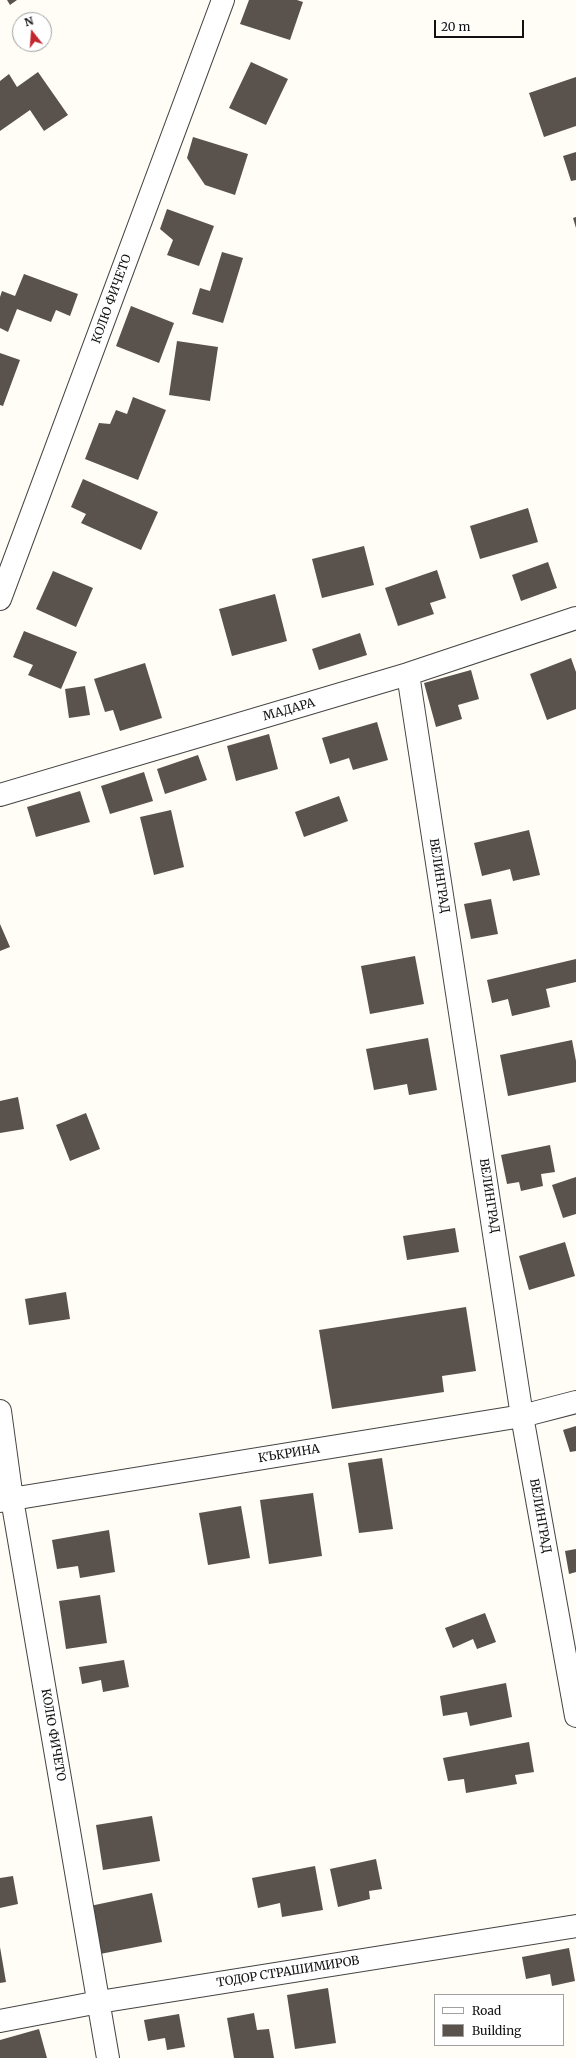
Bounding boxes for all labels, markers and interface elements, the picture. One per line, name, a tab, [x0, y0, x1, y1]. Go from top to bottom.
north arrow	[12, 12, 52, 52]
scale bar	[436, 12, 526, 38]
text: N	[23, 14, 35, 29]
text: 20 m	[441, 19, 470, 34]
street label: КОЛЮ ФИЧЕТО	[89, 253, 135, 345]
street label: МАДАРА	[261, 696, 317, 724]
street label: ВЕЛИНГРАД	[426, 838, 452, 914]
street label: ВЕЛИНГРАД	[476, 1158, 502, 1234]
street label: КЪКРИНА	[257, 1442, 321, 1466]
street label: ВЕЛИНГРАД	[526, 1478, 554, 1554]
street label: КОЛЮ ФИЧЕТО	[38, 1688, 68, 1782]
street label: ТОДОР СТРАШИМИРОВ	[216, 1954, 360, 1990]
legend	[434, 1994, 564, 2046]
text: Road	[472, 2003, 501, 2018]
text: Building	[472, 2023, 521, 2038]

